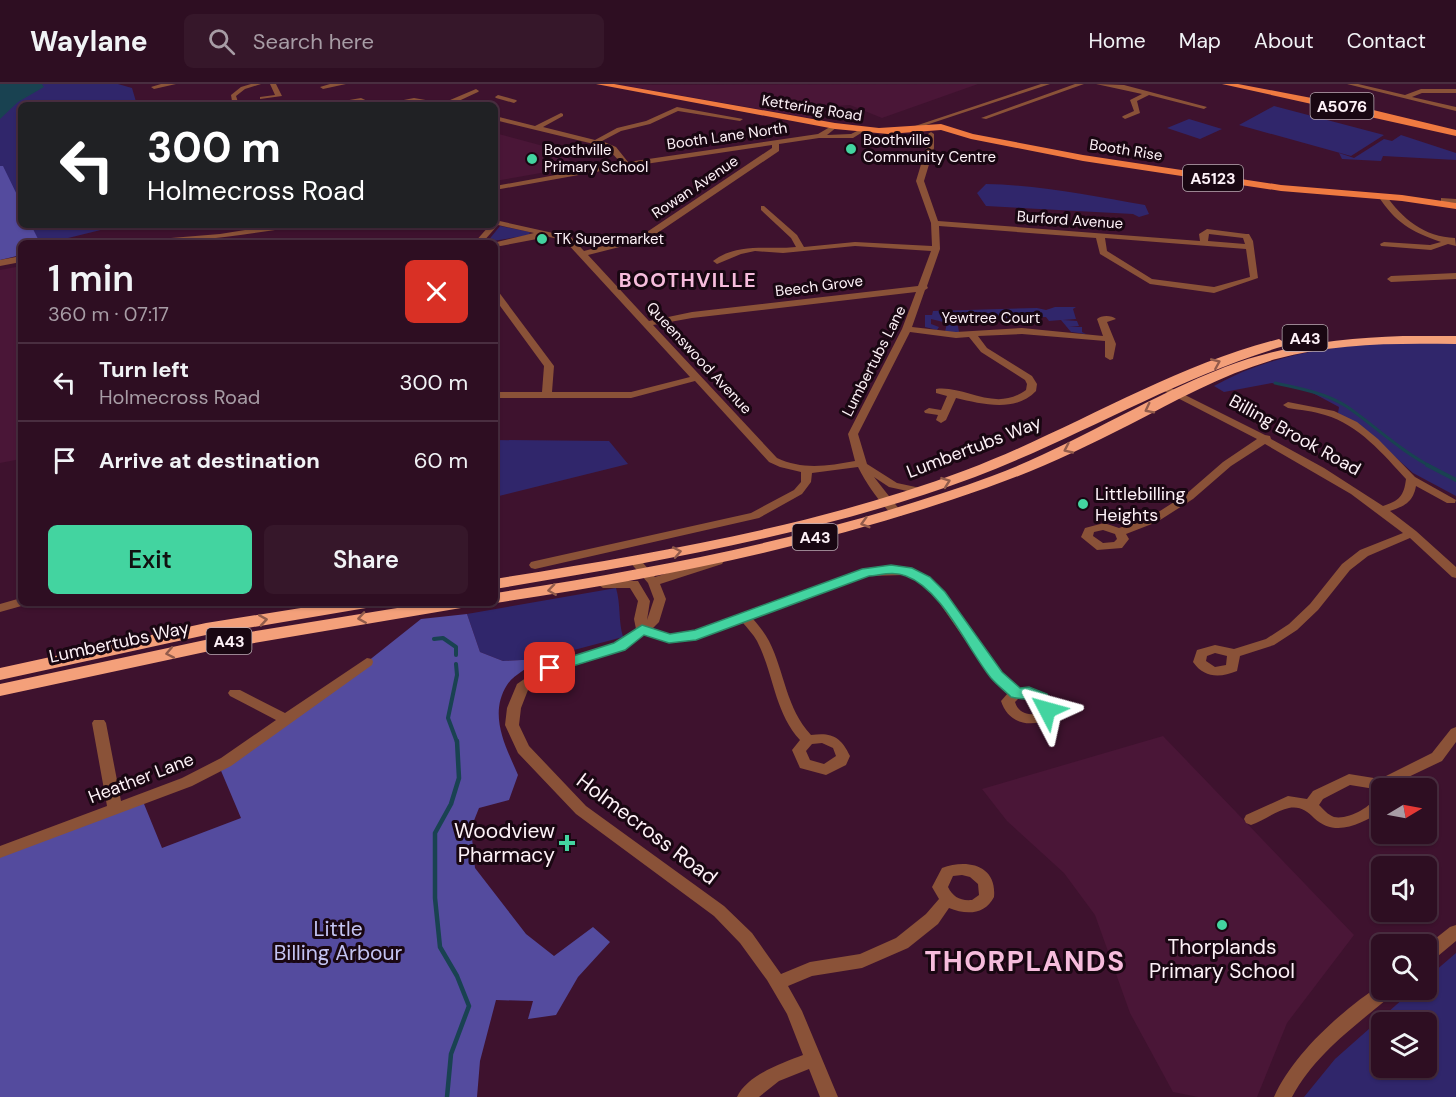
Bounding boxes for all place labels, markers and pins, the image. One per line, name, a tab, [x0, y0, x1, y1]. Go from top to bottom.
place label: Boothville Community Centre	[863, 130, 996, 167]
place label: Boothville Primary School	[544, 140, 648, 177]
marker: Boothville Community Centre	[844, 142, 858, 156]
marker: Boothville Primary School	[525, 152, 539, 166]
place label: TK Supermarket	[554, 229, 664, 249]
marker: TK Supermarket	[535, 232, 549, 246]
place label: Littlebilling Heights	[1095, 482, 1185, 527]
marker: Littlebilling Heights	[1076, 497, 1090, 511]
pin	[524, 642, 575, 693]
place label: Woodview Pharmacy	[454, 817, 555, 869]
marker: Woodview Pharmacy	[560, 836, 574, 850]
marker: Thorplands Primary School	[1215, 918, 1229, 932]
place label: Thorplands Primary School	[1149, 933, 1295, 985]

